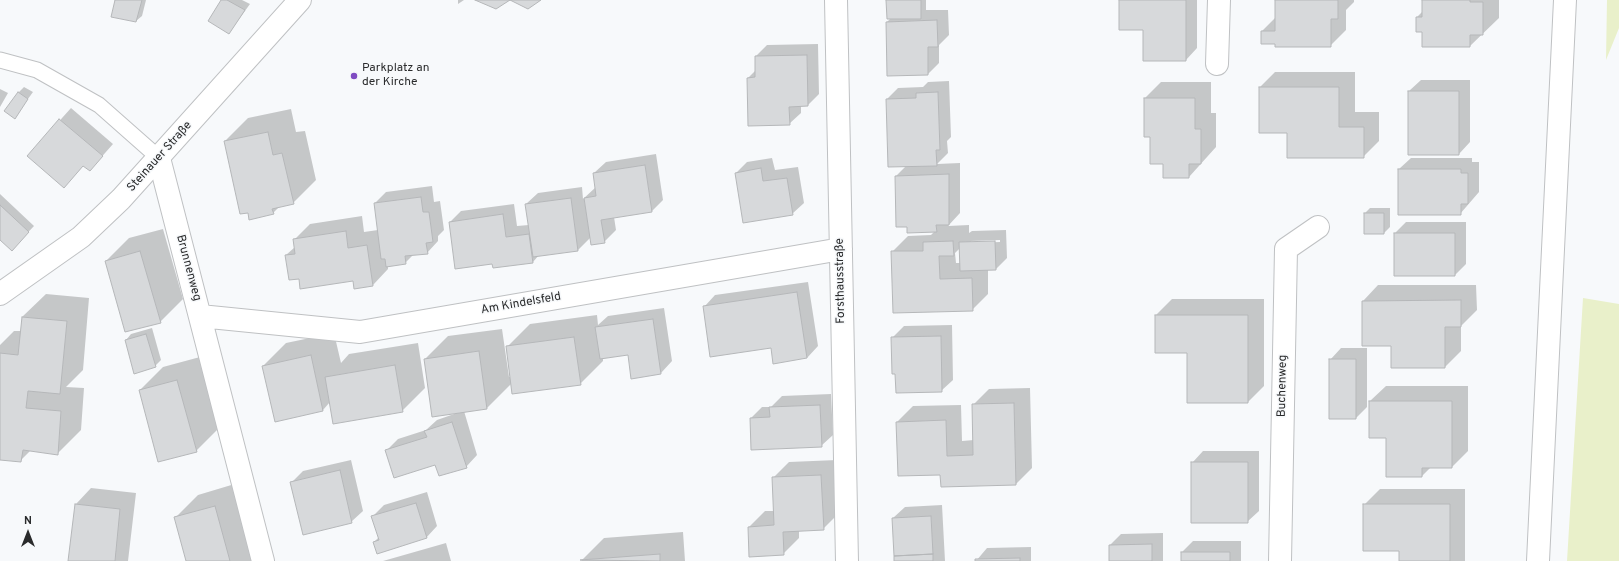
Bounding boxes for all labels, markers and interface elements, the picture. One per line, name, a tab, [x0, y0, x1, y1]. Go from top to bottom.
place label: Parkplatz an der Kirche	[362, 62, 429, 90]
marker: Parkplatz an der Kirche	[349, 71, 359, 81]
street label: Steinauer Straße	[125, 119, 195, 195]
street label: Brunnenweg	[172, 233, 204, 303]
street label: Forsthausstraße	[833, 238, 849, 324]
street label: Am Kindelsfeld	[480, 290, 562, 318]
street label: Buchenweg	[1275, 355, 1291, 417]
north arrow	[8, 513, 48, 553]
text: N	[24, 514, 32, 528]

